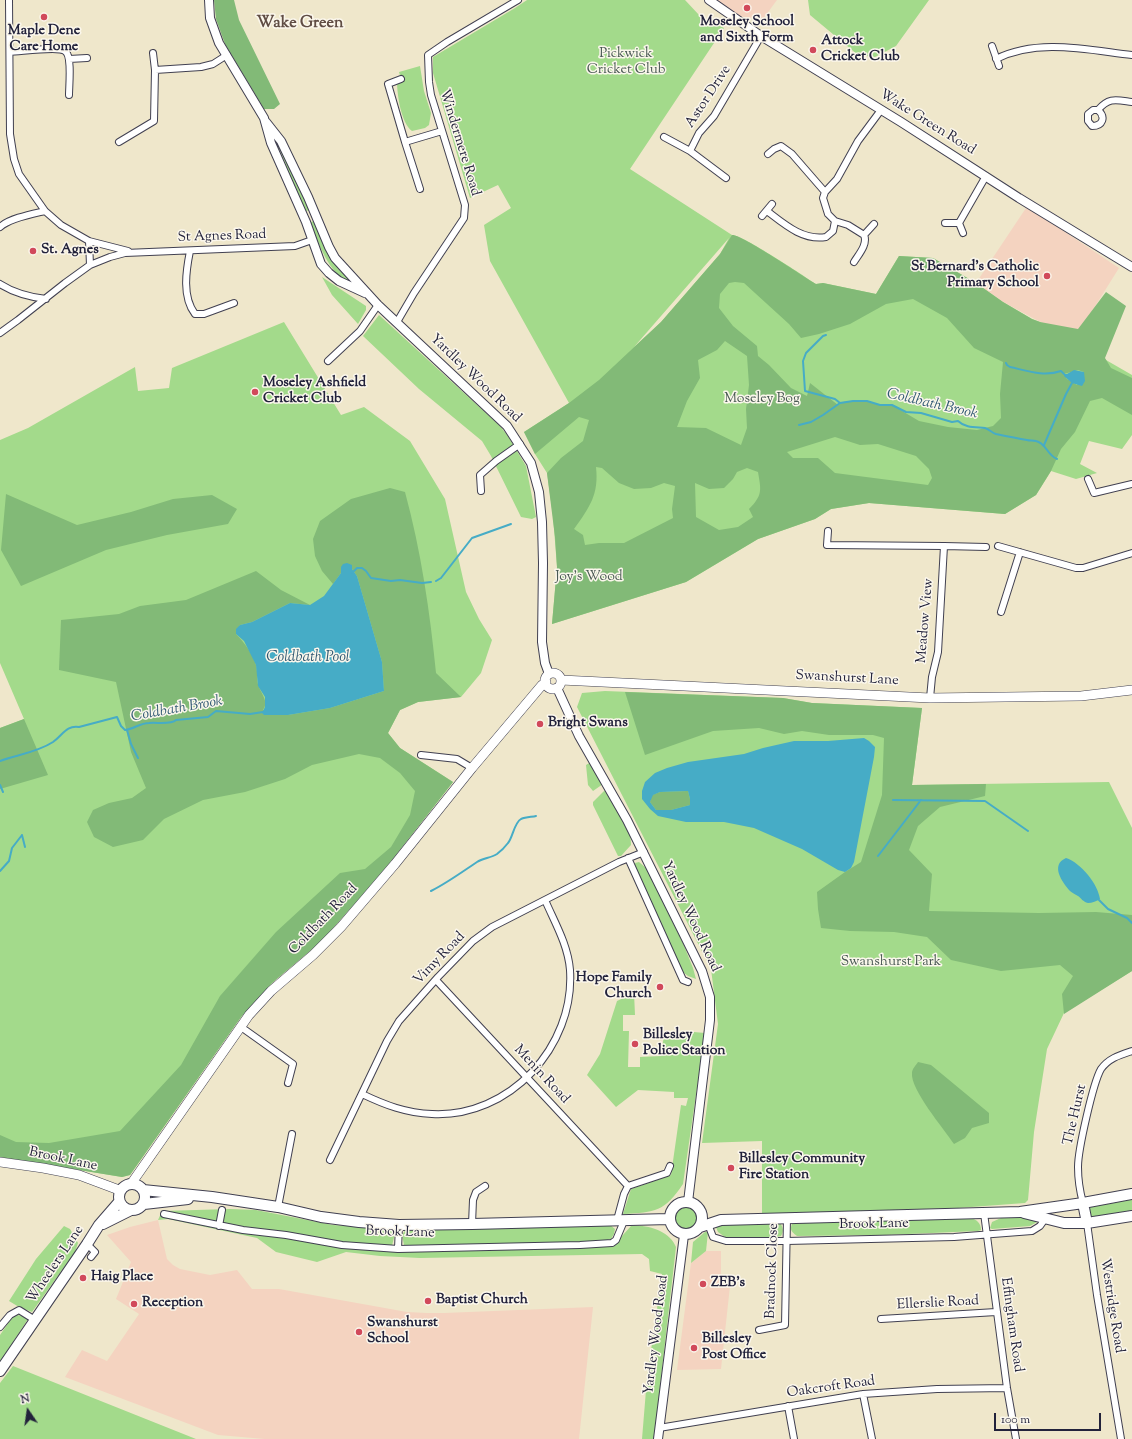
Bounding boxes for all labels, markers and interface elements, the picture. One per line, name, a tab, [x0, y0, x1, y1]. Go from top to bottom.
marker: Moseley School and Sixth Form	[742, 3, 752, 13]
marker: Maple Dene Care Home	[39, 12, 49, 22]
district label: Wake Green	[257, 14, 343, 34]
place label: Moseley School and Sixth Form	[700, 15, 794, 48]
place label: Maple Dene Care Home	[8, 24, 80, 56]
place label: Attock Cricket Club	[821, 34, 900, 66]
marker: Attock Cricket Club	[808, 45, 818, 55]
park label: Pickwick Cricket Club	[587, 47, 665, 80]
street label: Astor Drive	[683, 63, 735, 131]
street label: Wake Green Road	[876, 87, 978, 159]
street label: Windermere Road	[435, 88, 483, 198]
street label: St Agnes Road	[177, 227, 267, 247]
place label: St. Agnes	[41, 243, 99, 259]
marker: St. Agnes	[28, 246, 38, 256]
place label: St Bernard's Catholic Primary School	[911, 260, 1039, 292]
marker: St Bernard's Catholic Primary School	[1042, 271, 1052, 281]
street label: Yardley Wood Road	[426, 331, 524, 427]
place label: Moseley Ashfield Cricket Club	[263, 376, 366, 408]
water label: Coldbath Brook	[885, 386, 979, 424]
marker: Moseley Ashfield Cricket Club	[250, 387, 260, 397]
park label: Moseley Bog	[724, 392, 800, 408]
park label: Joy's Wood	[555, 570, 623, 586]
street label: Meadow View	[914, 578, 938, 664]
water label: Coldbath Pool	[266, 649, 350, 667]
street label: Swanshurst Lane	[795, 668, 899, 690]
water label: Coldbath Brook	[130, 693, 224, 727]
place label: Bright Swans	[548, 716, 628, 732]
marker: Bright Swans	[535, 719, 545, 729]
street label: Yardley Wood Road	[657, 859, 723, 975]
street label: Coldbath Road	[286, 881, 362, 959]
street label: Vimy Road	[411, 929, 469, 989]
park label: Swanshurst Park	[841, 955, 941, 971]
place label: Hope Family Church	[576, 971, 652, 1004]
marker: Hope Family Church	[655, 982, 665, 992]
place label: Billesley Police Station	[643, 1028, 726, 1060]
marker: Billesley Police Station	[630, 1039, 640, 1049]
street label: Menin Road	[510, 1042, 572, 1108]
street label: The Hurst	[1061, 1083, 1091, 1147]
street label: Brook Lane	[27, 1145, 99, 1175]
place label: Billesley Community Fire Station	[739, 1152, 865, 1184]
marker: Billesley Community Fire Station	[726, 1163, 736, 1173]
street label: Brook Lane	[839, 1216, 909, 1234]
street label: Wheelers Lane	[24, 1223, 88, 1307]
street label: Brook Lane	[365, 1223, 435, 1243]
street label: Bradnock Close	[763, 1223, 783, 1319]
street label: Westridge Road	[1095, 1257, 1127, 1355]
place label: Haig Place	[91, 1270, 153, 1286]
marker: Haig Place	[78, 1273, 88, 1283]
street label: Yardley Wood Road	[641, 1274, 673, 1396]
place label: ZEB's	[711, 1276, 745, 1292]
street label: Effingham Road	[996, 1277, 1026, 1373]
marker: ZEB's	[698, 1279, 708, 1289]
place label: Baptist Church	[436, 1293, 528, 1309]
street label: Ellerslie Road	[897, 1293, 979, 1315]
place label: Reception	[142, 1296, 203, 1312]
marker: Baptist Church	[423, 1296, 433, 1306]
marker: Reception	[129, 1299, 139, 1309]
place label: Swanshurst School	[367, 1316, 438, 1348]
marker: Swanshurst School	[354, 1327, 364, 1337]
place label: Billesley Post Office	[702, 1332, 766, 1364]
marker: Billesley Post Office	[689, 1343, 699, 1353]
street label: Oakcroft Road	[786, 1373, 876, 1403]
north arrow	[8, 1391, 48, 1431]
text: N	[19, 1391, 31, 1408]
scale bar	[996, 1405, 1103, 1431]
text: 100 m	[1001, 1411, 1030, 1429]

